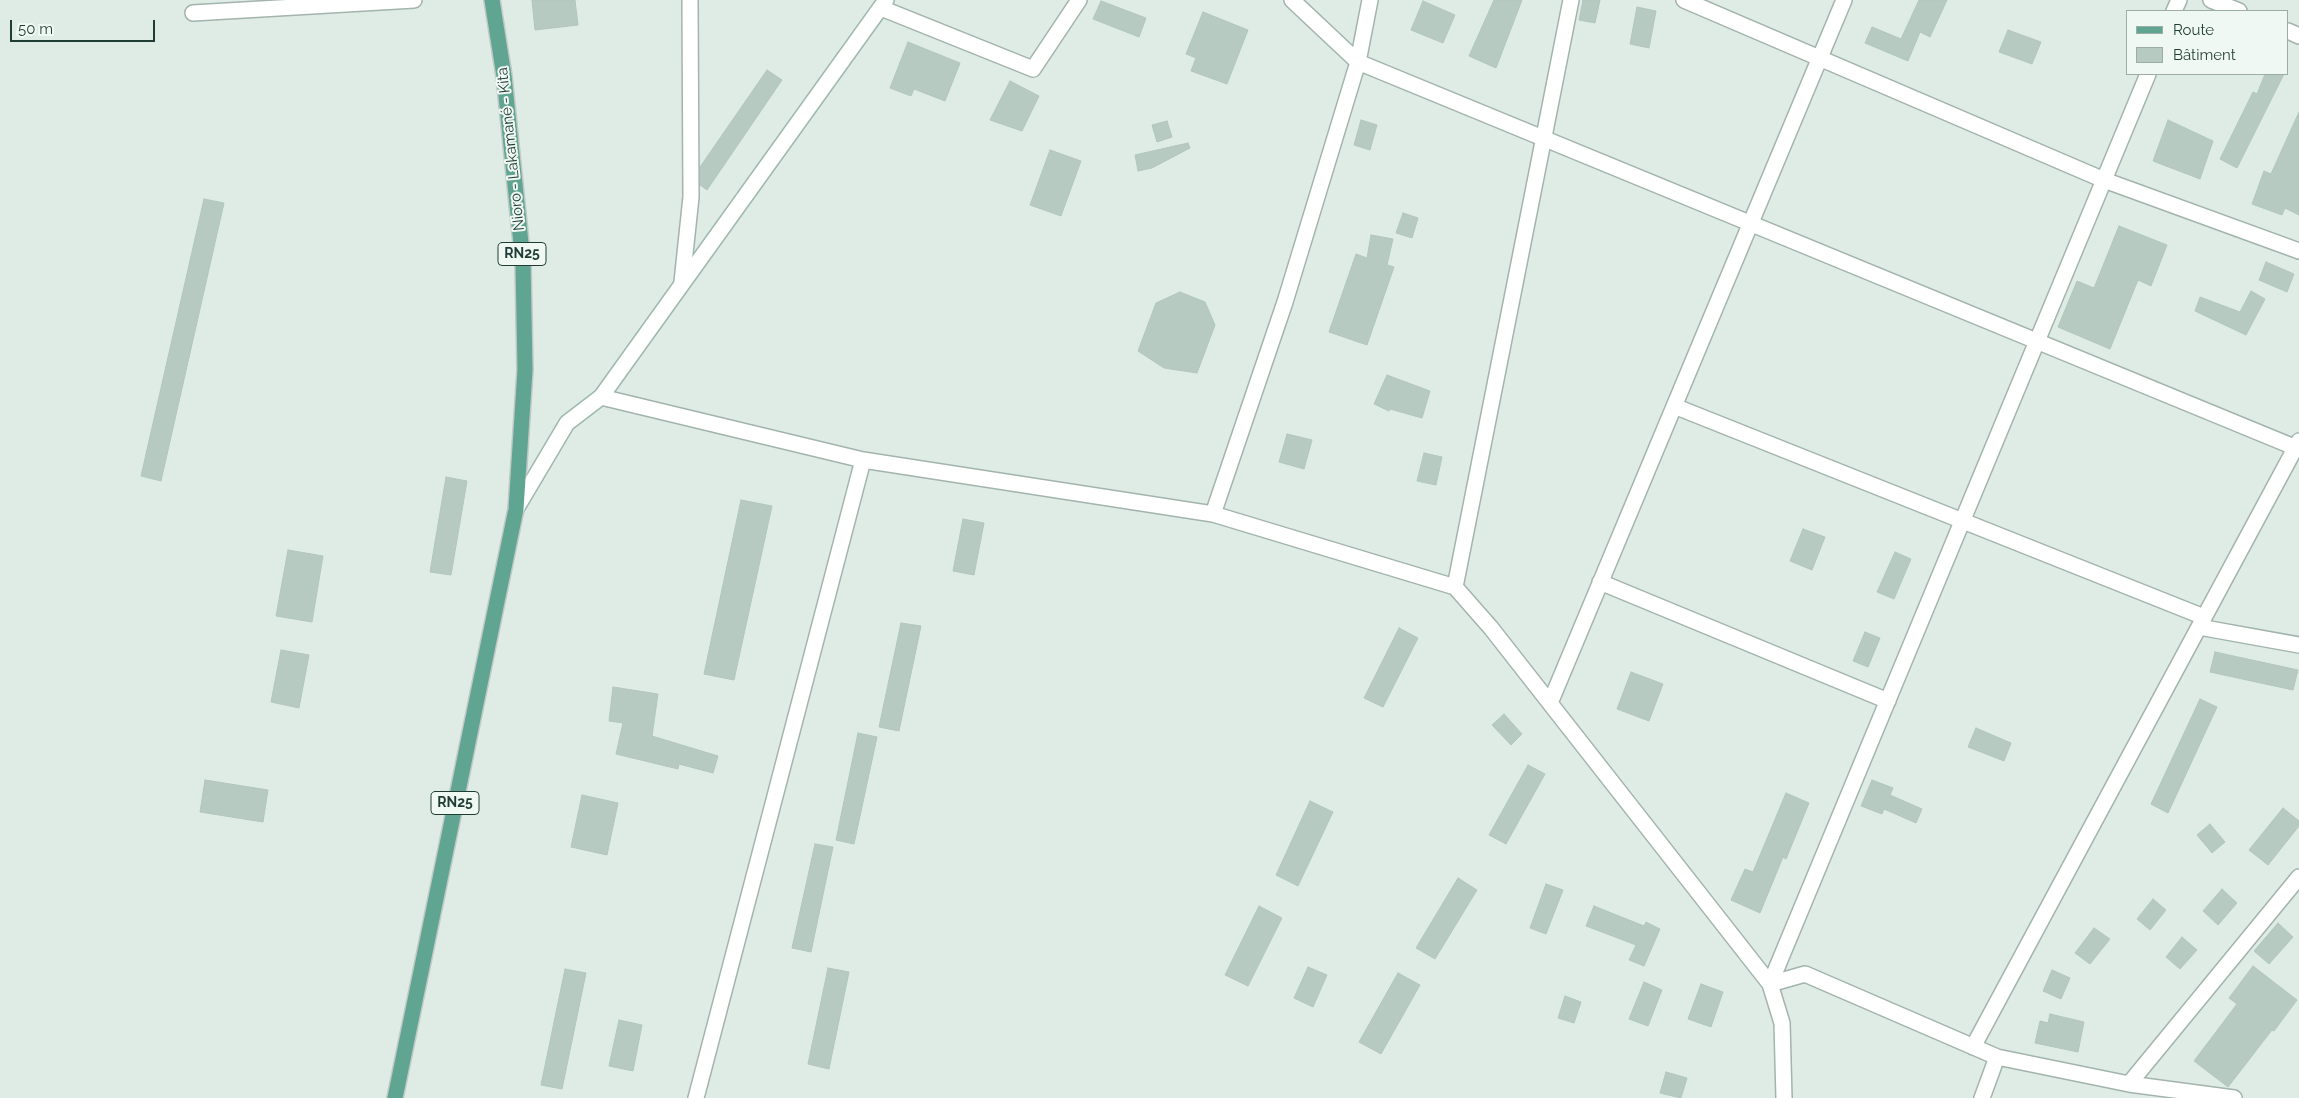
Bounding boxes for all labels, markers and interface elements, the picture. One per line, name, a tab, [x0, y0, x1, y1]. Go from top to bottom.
scale bar	[12, 10, 158, 42]
legend	[2126, 10, 2289, 75]
text: 50 m	[18, 20, 53, 38]
text: Route	[2173, 21, 2214, 39]
text: Bâtiment	[2173, 46, 2236, 64]
street label: Nioro - Lakamané - Kita	[493, 66, 529, 232]
road number: RN25	[498, 242, 546, 266]
road number: RN25	[431, 791, 479, 814]

